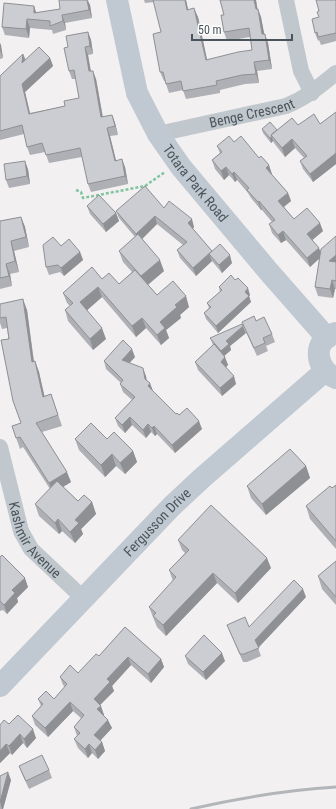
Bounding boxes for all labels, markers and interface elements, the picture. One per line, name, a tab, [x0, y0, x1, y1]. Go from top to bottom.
scale bar	[192, 16, 292, 42]
text: 50 m	[198, 23, 222, 37]
street label: Benge Crescent	[208, 95, 297, 131]
street label: Totara Park Road	[160, 141, 231, 225]
street label: Fergusson Drive	[120, 485, 194, 559]
street label: Kashmir Avenue	[6, 500, 65, 581]

